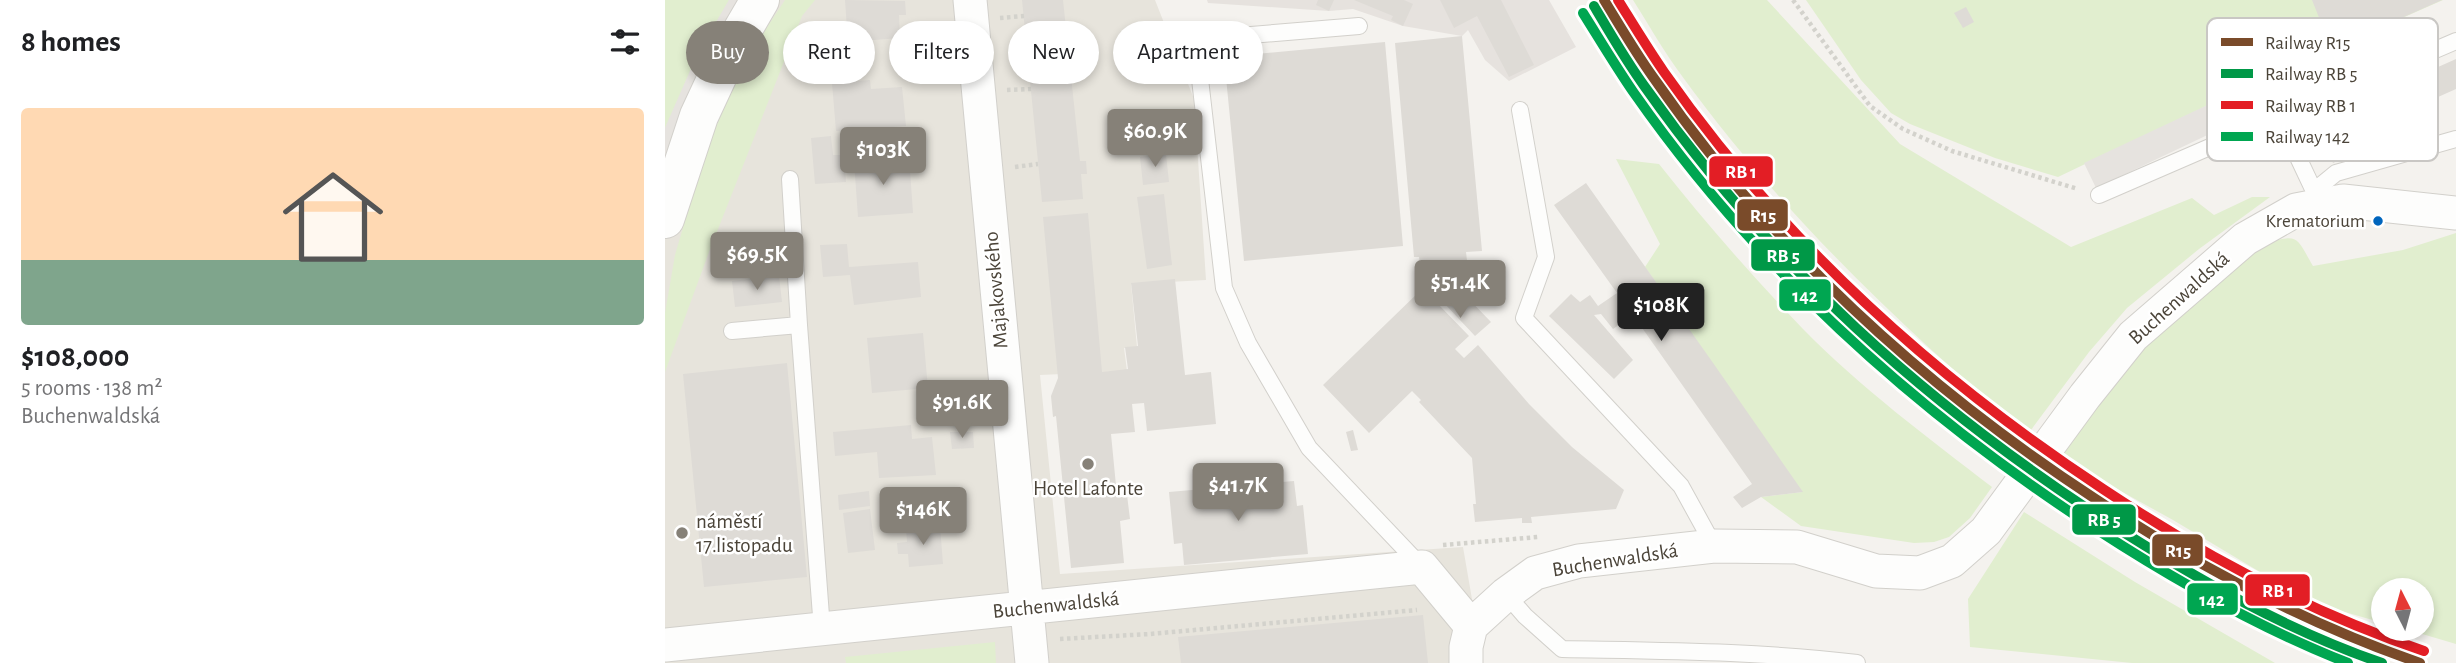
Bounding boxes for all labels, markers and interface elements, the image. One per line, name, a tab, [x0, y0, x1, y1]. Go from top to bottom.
legend	[2207, 18, 2438, 161]
chip: Buy	[686, 21, 769, 84]
chip: Rent	[783, 21, 875, 84]
chip: Filters	[889, 21, 994, 84]
chip: New	[1008, 21, 1099, 84]
chip: Apartment	[1113, 21, 1263, 84]
icon: filters	[606, 23, 644, 61]
text: 8 homes	[21, 27, 121, 57]
text: Railway R15	[2265, 34, 2351, 53]
text: Railway RB 5	[2265, 65, 2357, 84]
text: Railway RB 1	[2265, 97, 2356, 116]
pin: $60.9K	[1098, 110, 1212, 169]
text: $60.9K	[1123, 120, 1187, 143]
pin: $103K	[834, 128, 932, 187]
text: Railway 142	[2265, 128, 2350, 147]
text: $103K	[856, 138, 910, 161]
icon: home	[270, 154, 396, 280]
line badge: RB 1	[1708, 155, 1774, 188]
text: RB 1	[1725, 163, 1757, 182]
line badge: R15	[1736, 198, 1789, 232]
text: R15	[1750, 207, 1776, 226]
place label: Krematorium	[2266, 212, 2365, 231]
marker: Krematorium	[2371, 214, 2385, 228]
street label: Majakovského	[980, 231, 1012, 349]
pin: $69.5K	[700, 232, 814, 292]
line badge: RB 5	[1750, 238, 1816, 272]
text: $69.5K	[726, 243, 788, 266]
text: RB 5	[1766, 247, 1800, 266]
street label: Buchenwaldská	[2125, 247, 2234, 348]
pin: $51.4K	[1403, 260, 1517, 320]
text: $51.4K	[1431, 271, 1489, 294]
line badge: 142	[1778, 278, 1832, 312]
pin: $108K	[1612, 284, 1710, 343]
text: 142	[1792, 287, 1818, 306]
text: $108K	[1633, 294, 1689, 317]
text: $108,000	[21, 342, 129, 372]
text: 5 rooms · 138 m²	[21, 377, 162, 400]
pin: $91.6K	[905, 380, 1019, 440]
text: $91.6K	[932, 391, 992, 414]
text: Buchenwaldská	[21, 405, 160, 428]
marker: Hotel Lafonte	[1080, 456, 1096, 472]
pin: $41.7K	[1181, 463, 1295, 523]
text: $41.7K	[1209, 474, 1267, 497]
place label: Hotel Lafonte	[1033, 478, 1143, 499]
pin: $146K	[874, 488, 972, 547]
text: $146K	[896, 498, 950, 521]
line badge: RB 5	[2071, 503, 2137, 536]
place label: náměstí 17.listopadu	[696, 511, 793, 556]
text: RB 5	[2087, 511, 2121, 530]
marker: náměstí 17.listopadu	[674, 525, 690, 541]
line badge: R15	[2151, 533, 2204, 567]
street label: Buchenwaldská	[1550, 540, 1680, 580]
text: R15	[2165, 542, 2191, 561]
line badge: RB 1	[2244, 573, 2311, 607]
north arrow	[2371, 578, 2434, 640]
map controls	[2371, 578, 2434, 641]
line badge: 142	[2186, 582, 2239, 616]
text: RB 1	[2262, 582, 2294, 601]
street label: Buchenwaldská	[992, 588, 1121, 622]
text: 142	[2199, 591, 2225, 610]

